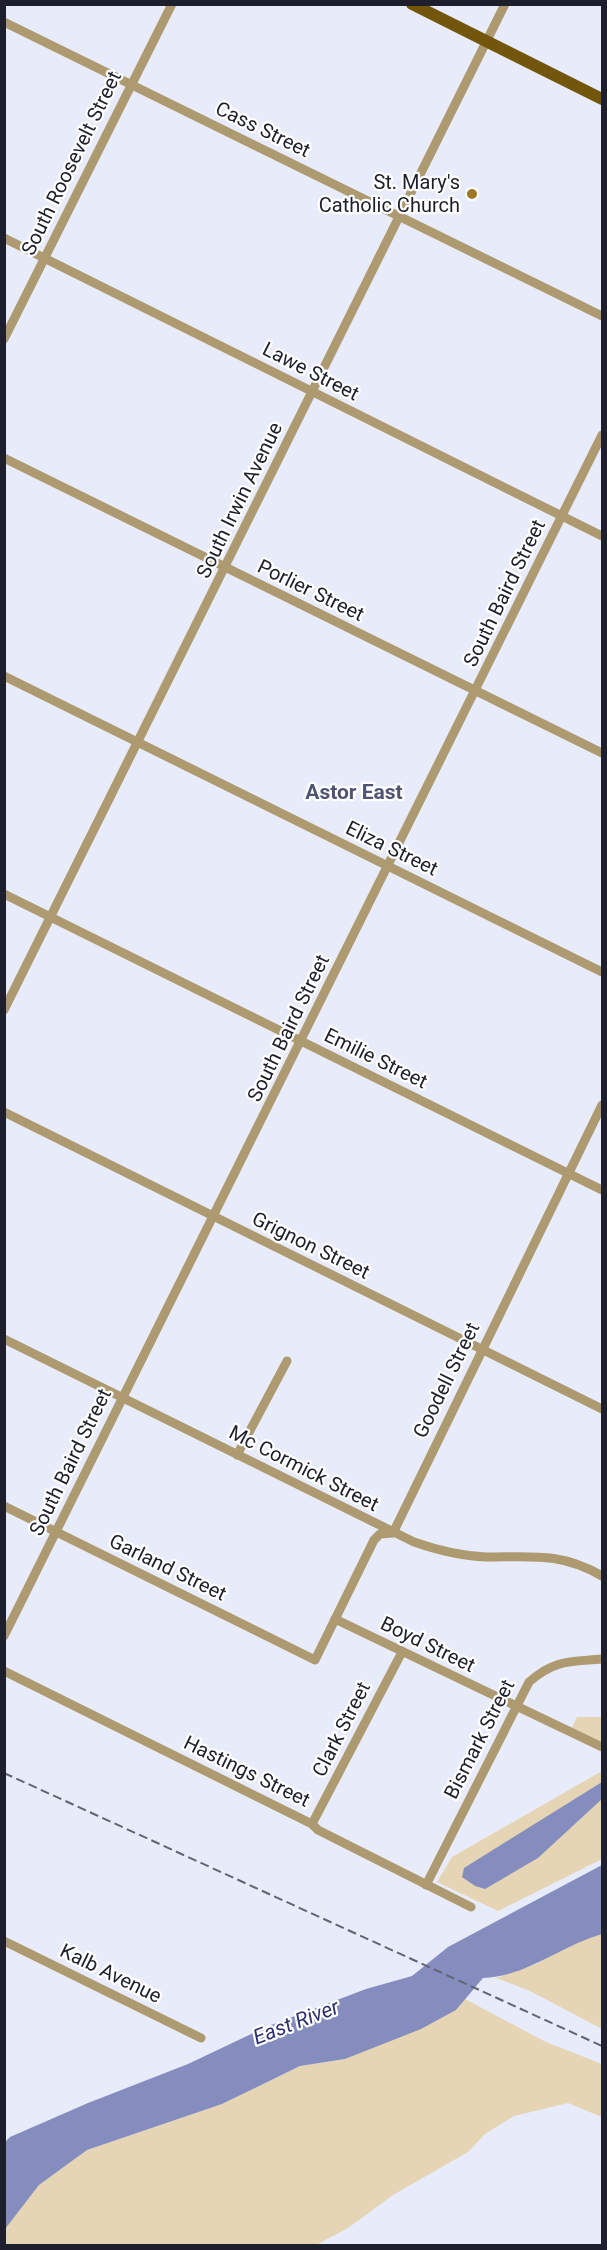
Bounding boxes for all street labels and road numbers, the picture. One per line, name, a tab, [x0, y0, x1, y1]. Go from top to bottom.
street label: South Roosevelt Street	[16, 67, 126, 259]
street label: Cass Street	[212, 96, 314, 162]
street label: Lawe Street	[259, 336, 363, 406]
street label: South Irwin Avenue	[191, 418, 287, 582]
street label: South Baird Street	[458, 516, 550, 670]
street label: Porlier Street	[254, 554, 368, 626]
street label: Eliza Street	[342, 815, 442, 881]
street label: South Baird Street	[242, 951, 334, 1105]
street label: Emilie Street	[320, 1023, 432, 1093]
street label: Grignon Street	[248, 1206, 374, 1284]
street label: Goodell Street	[408, 1318, 484, 1442]
street label: South Baird Street	[24, 1385, 116, 1539]
street label: Mc Cormick Street	[225, 1420, 383, 1516]
street label: Garland Street	[106, 1528, 230, 1606]
street label: Boyd Street	[377, 1611, 479, 1677]
street label: Bismark Street	[439, 1675, 519, 1803]
street label: Clark Street	[307, 1677, 375, 1781]
street label: Hastings Street	[180, 1730, 314, 1812]
street label: Kalb Avenue	[56, 1938, 166, 2008]

